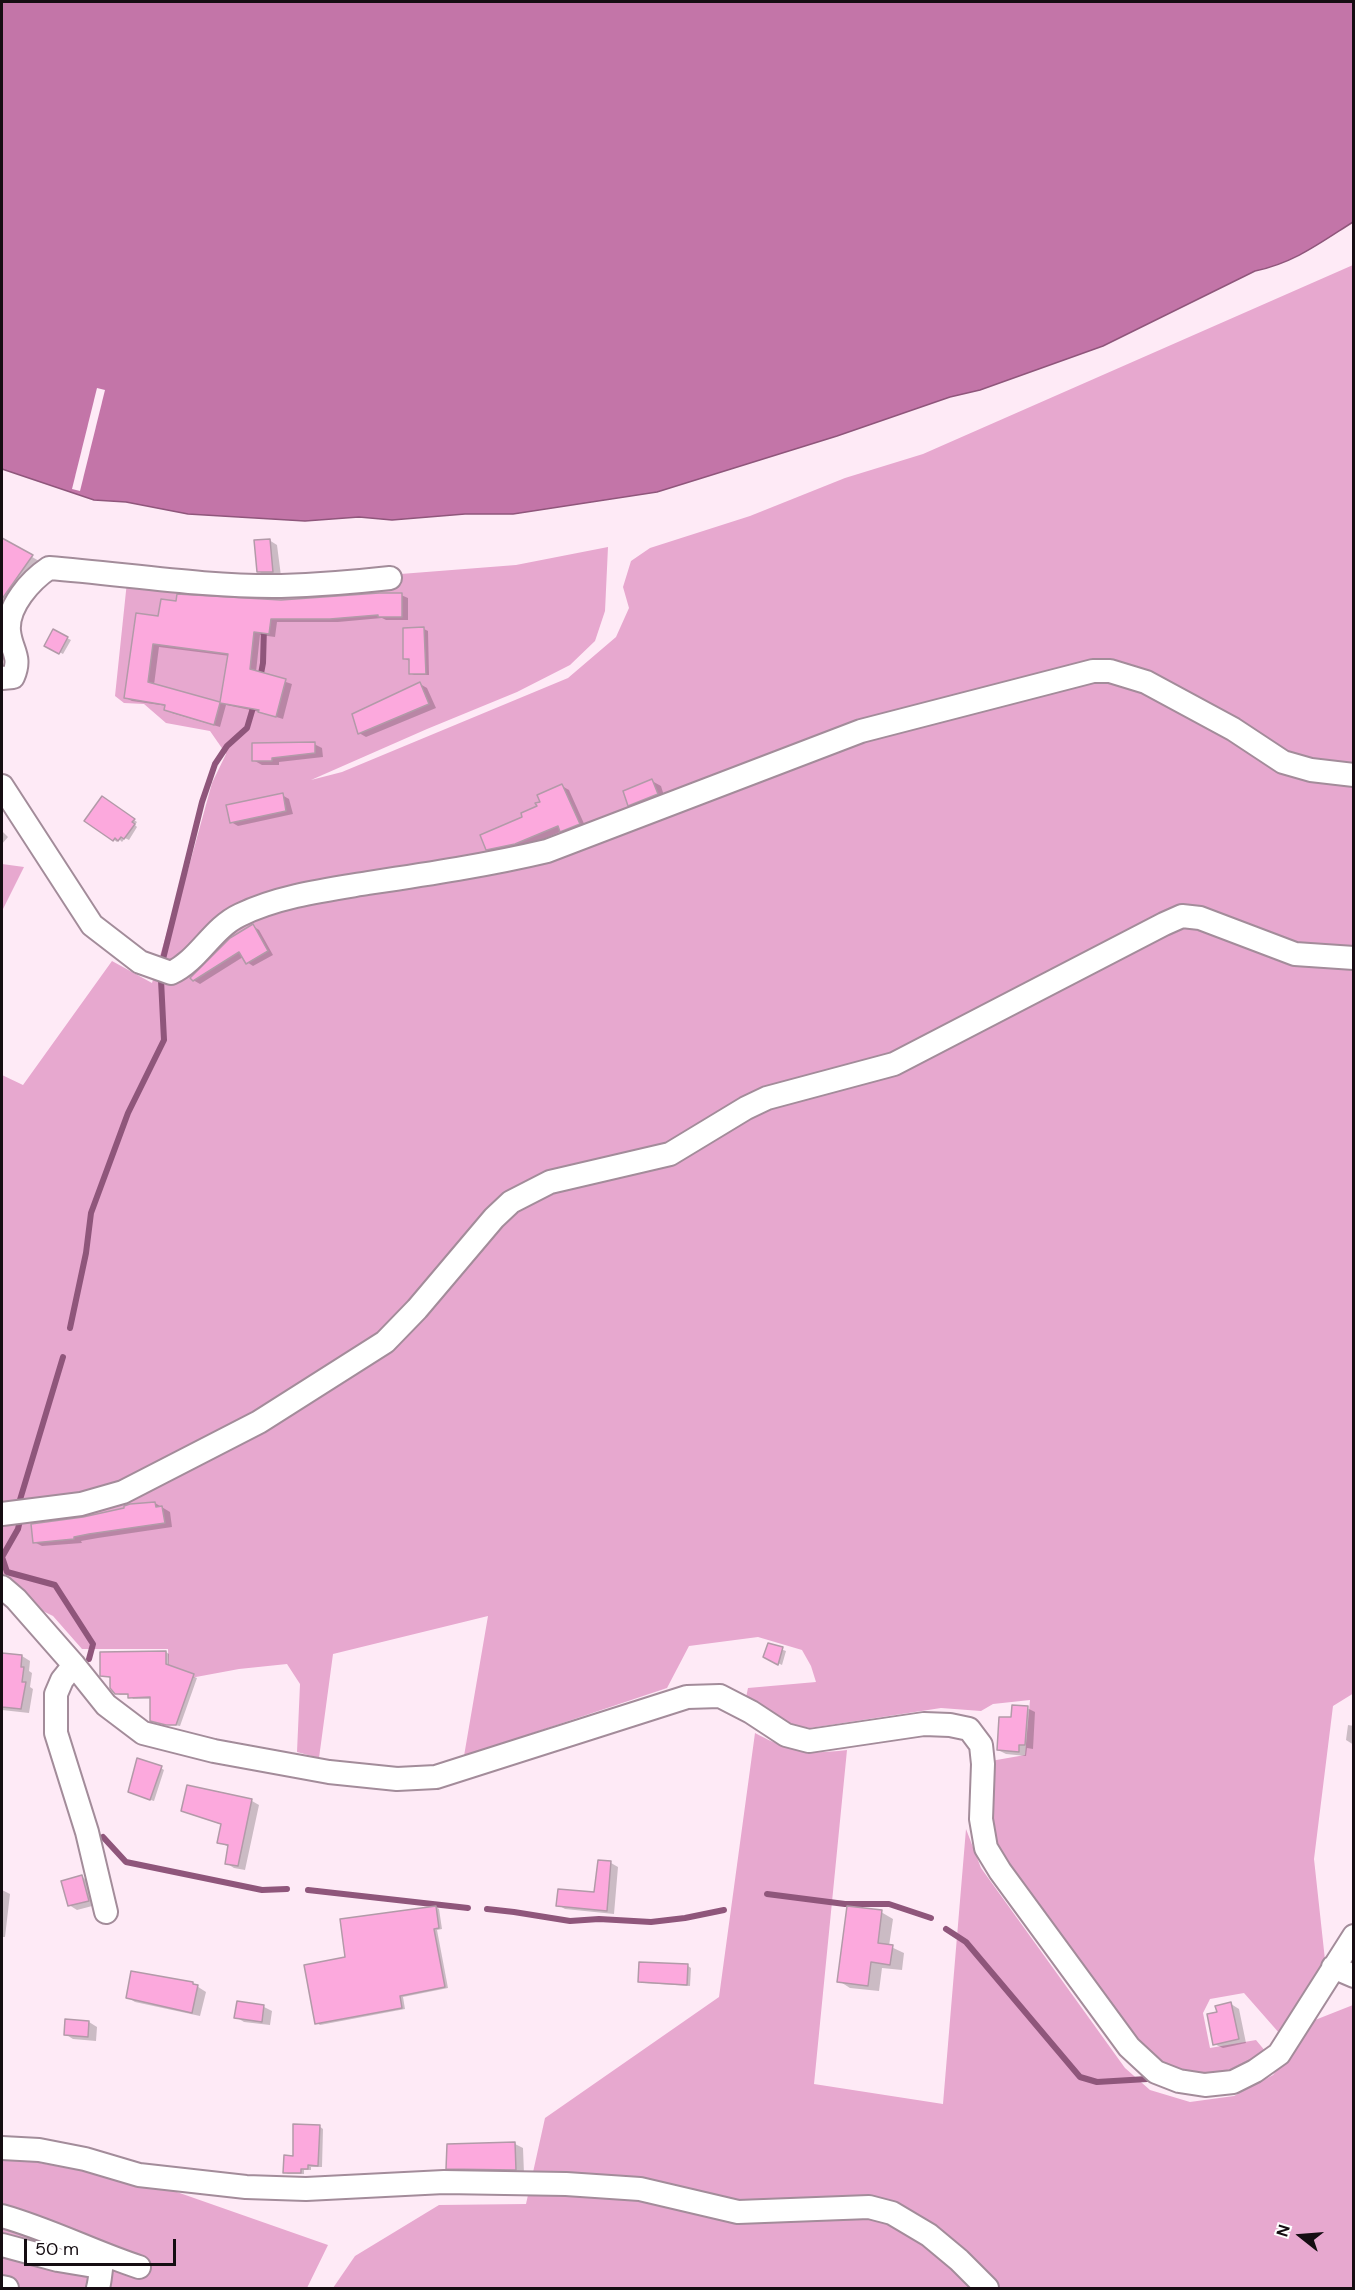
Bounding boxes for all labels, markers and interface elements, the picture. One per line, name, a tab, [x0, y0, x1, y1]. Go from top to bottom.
north arrow	[1271, 2206, 1331, 2266]
text: N	[1272, 2222, 1295, 2239]
scale bar	[27, 2227, 178, 2265]
text: 50 m	[35, 2237, 79, 2261]

